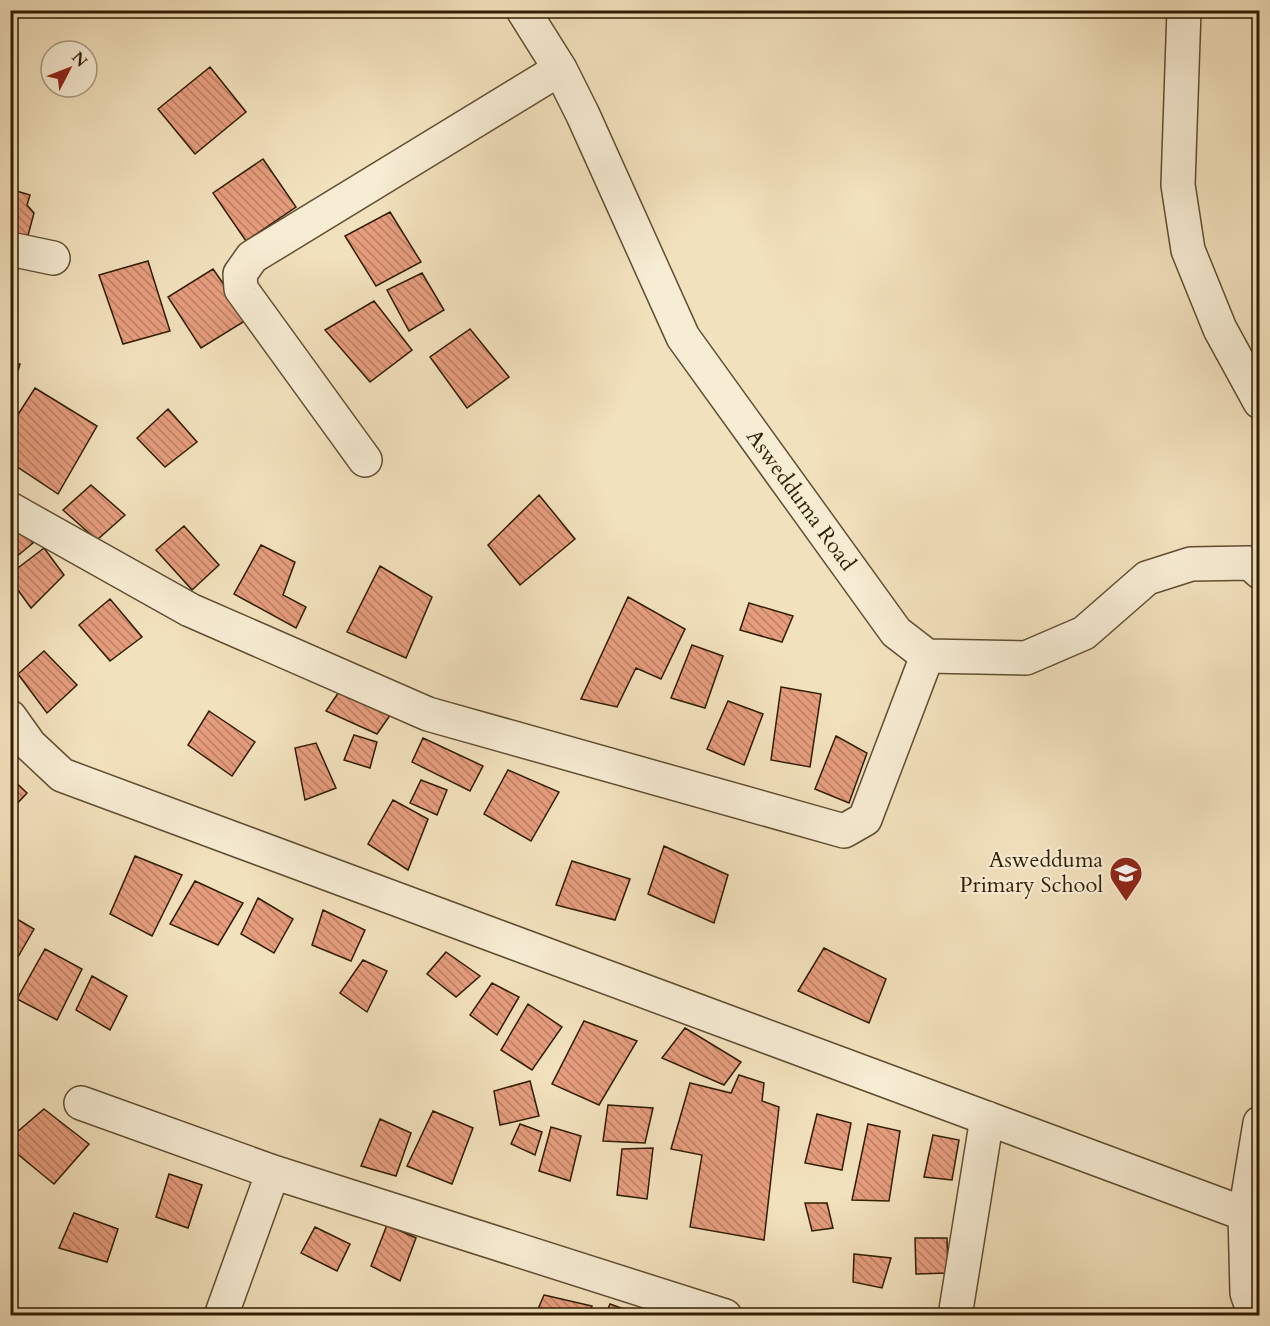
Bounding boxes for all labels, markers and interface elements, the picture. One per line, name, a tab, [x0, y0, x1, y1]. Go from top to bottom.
north arrow	[39, 39, 99, 99]
text: N	[67, 47, 92, 72]
street label: Aswedduma Road	[739, 423, 863, 577]
place label: Aswedduma Primary School	[960, 845, 1103, 900]
school or university icon: Aswedduma Primary School	[1108, 855, 1144, 902]

